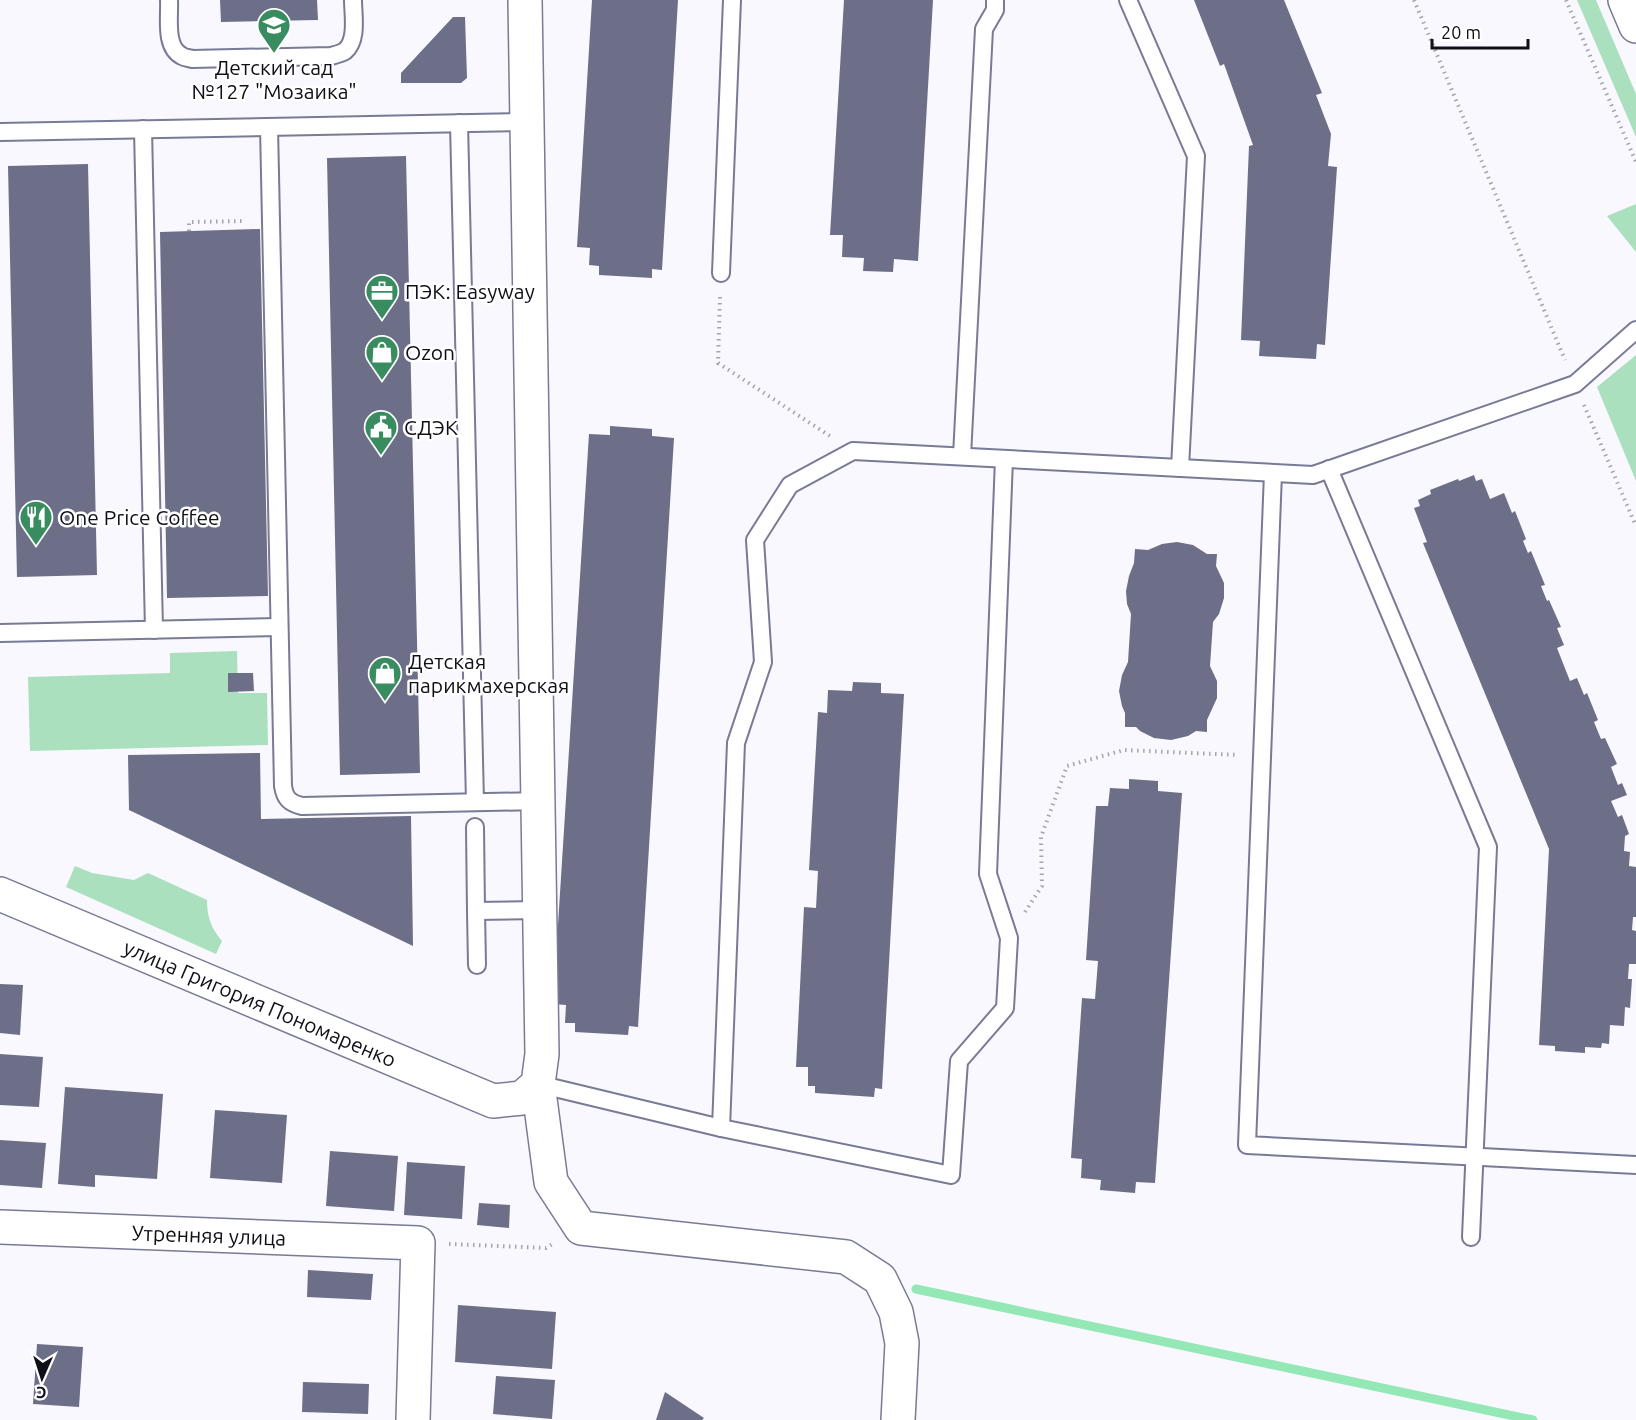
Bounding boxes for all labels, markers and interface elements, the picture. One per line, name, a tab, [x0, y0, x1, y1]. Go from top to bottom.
school or university icon: Детский сад №127 "Мозаика"	[256, 7, 292, 54]
scale bar	[1432, 12, 1528, 50]
text: 20 m	[1441, 22, 1481, 42]
place label: Детский сад №127 "Мозаика"	[191, 55, 357, 103]
office icon: ПЭК: Easyway	[364, 273, 400, 320]
place label: ПЭК: Easyway	[405, 279, 535, 303]
shop icon: Ozon	[364, 334, 400, 381]
place label: Ozon	[405, 340, 455, 364]
public building icon: СДЭК	[363, 409, 399, 456]
place label: СДЭК	[404, 415, 458, 439]
restaurant icon: One Price Coffee	[18, 499, 54, 546]
place label: One Price Coffee	[59, 505, 220, 529]
place label: Детская парикмахерская	[408, 649, 569, 697]
shop icon: Детская парикмахерская	[367, 655, 403, 702]
street label: улица Григория Пономаренко	[120, 935, 400, 1071]
street label: Утренняя улица	[131, 1220, 287, 1250]
north arrow	[12, 1348, 72, 1408]
text: С	[36, 1384, 47, 1402]

